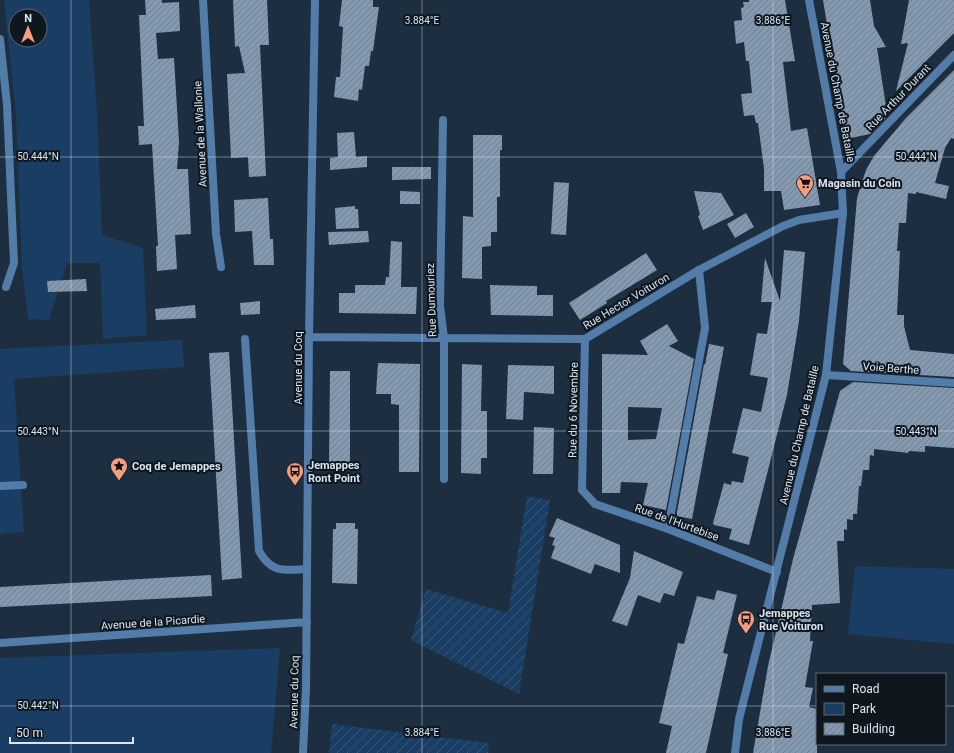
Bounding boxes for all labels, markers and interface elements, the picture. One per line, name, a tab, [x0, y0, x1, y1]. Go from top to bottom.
north arrow	[8, 8, 48, 48]
text: N	[24, 12, 32, 25]
text: 3.884°E	[405, 15, 440, 26]
text: 3.886°E	[756, 15, 791, 26]
street label: Avenue du Champ de Bataille	[818, 21, 858, 163]
street label: Rue Arthur Durant	[863, 61, 934, 133]
street label: Avenue de la Wallonie	[191, 80, 210, 188]
text: 50.444°N	[17, 151, 59, 162]
text: 50.444°N	[895, 151, 937, 162]
supermarket icon: Magasin du Coin	[795, 173, 815, 198]
place label: Magasin du Coin	[818, 177, 901, 190]
street label: Rue Dumouriez	[424, 262, 439, 337]
street label: Rue Hector Voituron	[581, 271, 672, 332]
street label: Avenue du Coq	[292, 331, 305, 405]
street label: Voie Berthe	[862, 360, 920, 377]
street label: Rue du 6 Novembre	[566, 362, 581, 458]
street label: Avenue du Champ de Bataille	[777, 364, 822, 506]
text: 50.443°N	[17, 426, 59, 437]
text: 50.443°N	[895, 426, 937, 437]
place icon: Coq de Jemappes	[109, 456, 129, 481]
place label: Jemappes Ront Point	[308, 459, 360, 485]
place label: Coq de Jemappes	[132, 460, 221, 473]
bus stop icon: Jemappes Ront Point	[285, 461, 305, 486]
street label: Rue de l'Hurtebise	[633, 501, 721, 544]
place label: Jemappes Rue Voituron	[759, 607, 823, 633]
bus stop icon: Jemappes Rue Voituron	[736, 609, 756, 634]
street label: Avenue de la Picardie	[100, 612, 206, 633]
street label: Avenue du Coq	[287, 655, 302, 729]
legend	[816, 673, 946, 745]
text: Road	[852, 682, 880, 696]
text: 50.442°N	[17, 700, 59, 711]
text: Park	[852, 702, 877, 716]
scale bar	[10, 719, 133, 745]
text: Building	[852, 722, 895, 736]
text: 50 m	[16, 726, 43, 740]
text: 3.884°E	[405, 727, 440, 738]
text: 3.886°E	[756, 727, 791, 738]

